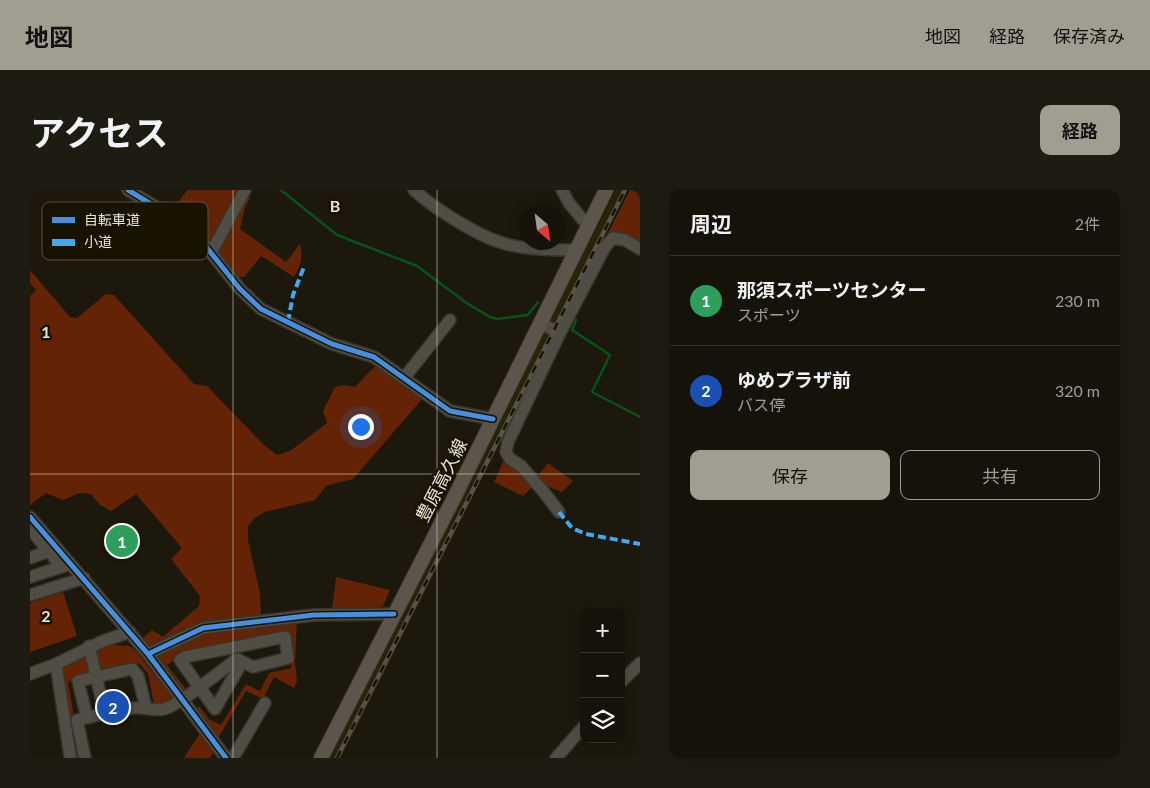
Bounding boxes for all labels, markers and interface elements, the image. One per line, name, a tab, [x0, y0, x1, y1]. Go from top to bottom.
text: 地図	[25, 22, 73, 51]
text: 地図	[925, 25, 961, 47]
text: 経路	[989, 25, 1025, 47]
text: 保存済み	[1053, 25, 1125, 47]
button: 経路	[1040, 105, 1120, 155]
text: アクセス	[30, 111, 168, 153]
text: B	[330, 196, 340, 215]
legend	[42, 202, 208, 260]
north arrow	[520, 205, 565, 250]
text: 自転車道	[84, 211, 140, 228]
text: 周辺	[690, 211, 732, 236]
text: 2件	[1075, 214, 1100, 233]
text: 小道	[84, 233, 112, 250]
text: 那須スポーツセンター	[737, 278, 927, 301]
text: 1	[701, 291, 711, 310]
text: 230 m	[1055, 291, 1100, 310]
text: スポーツ	[737, 305, 801, 324]
text: 1	[41, 322, 51, 341]
text: ゆめプラザ前	[737, 368, 851, 391]
text: 2	[701, 381, 711, 400]
text: 320 m	[1055, 381, 1100, 400]
text: バス停	[737, 395, 785, 414]
your location	[348, 414, 374, 440]
street label: 豊原高久線	[411, 435, 471, 525]
button: 保存	[690, 450, 890, 500]
button: 共有	[900, 450, 1100, 500]
pin: 1	[106, 522, 138, 560]
text: 2	[41, 606, 51, 625]
map controls	[580, 608, 625, 743]
button: +	[580, 608, 625, 653]
button: −	[580, 653, 625, 698]
pin: 2	[97, 688, 129, 726]
button: layers	[580, 698, 625, 743]

